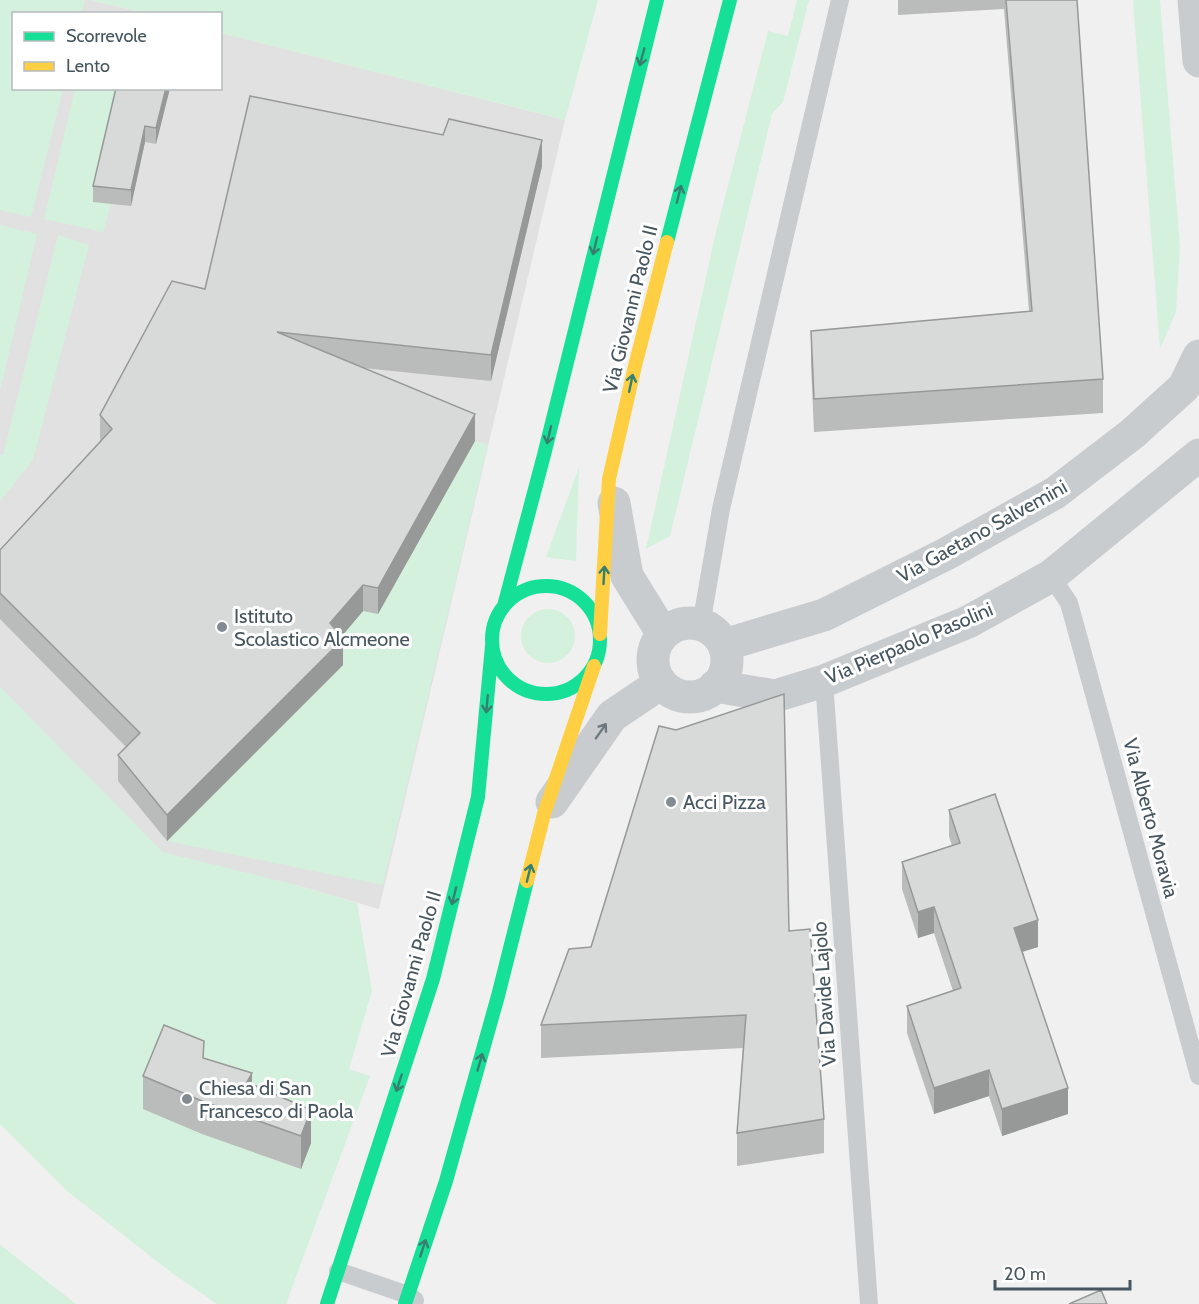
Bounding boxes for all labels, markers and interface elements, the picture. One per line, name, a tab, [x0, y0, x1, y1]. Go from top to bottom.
legend	[12, 12, 222, 90]
text: Scorrevole	[66, 25, 147, 47]
one-way arrow	[636, 47, 648, 66]
text: Lento	[66, 55, 110, 77]
one-way arrow	[673, 185, 685, 204]
street label: Via Giovanni Paolo II	[598, 222, 662, 396]
one-way arrow	[588, 236, 600, 255]
one-way arrow	[625, 374, 637, 393]
one-way arrow	[543, 425, 554, 444]
street label: Via Gaetano Salvemini	[893, 474, 1071, 588]
one-way arrow	[598, 566, 609, 586]
street label: Via Pierpaolo Pasolini	[822, 597, 996, 689]
place label: Istituto Scolastico Alcmeone	[234, 604, 410, 651]
marker: Istituto Scolastico Alcmeone	[215, 620, 229, 634]
one-way arrow	[481, 694, 492, 713]
one-way arrow	[595, 724, 607, 740]
street label: Via Alberto Moravia	[1118, 736, 1184, 901]
place label: Acci Pizza	[683, 790, 766, 814]
marker: Acci Pizza	[664, 795, 678, 809]
one-way arrow	[524, 864, 536, 883]
one-way arrow	[447, 886, 459, 905]
street label: Via Giovanni Paolo II	[376, 888, 446, 1060]
street label: Via Davide Lajolo	[807, 921, 841, 1067]
one-way arrow	[474, 1053, 486, 1072]
one-way arrow	[393, 1073, 404, 1092]
place label: Chiesa di San Francesco di Paola	[199, 1076, 354, 1123]
marker: Chiesa di San Francesco di Paola	[180, 1092, 194, 1106]
one-way arrow	[418, 1239, 429, 1258]
scale bar	[995, 1253, 1130, 1291]
text: 20 m	[1004, 1263, 1046, 1285]

